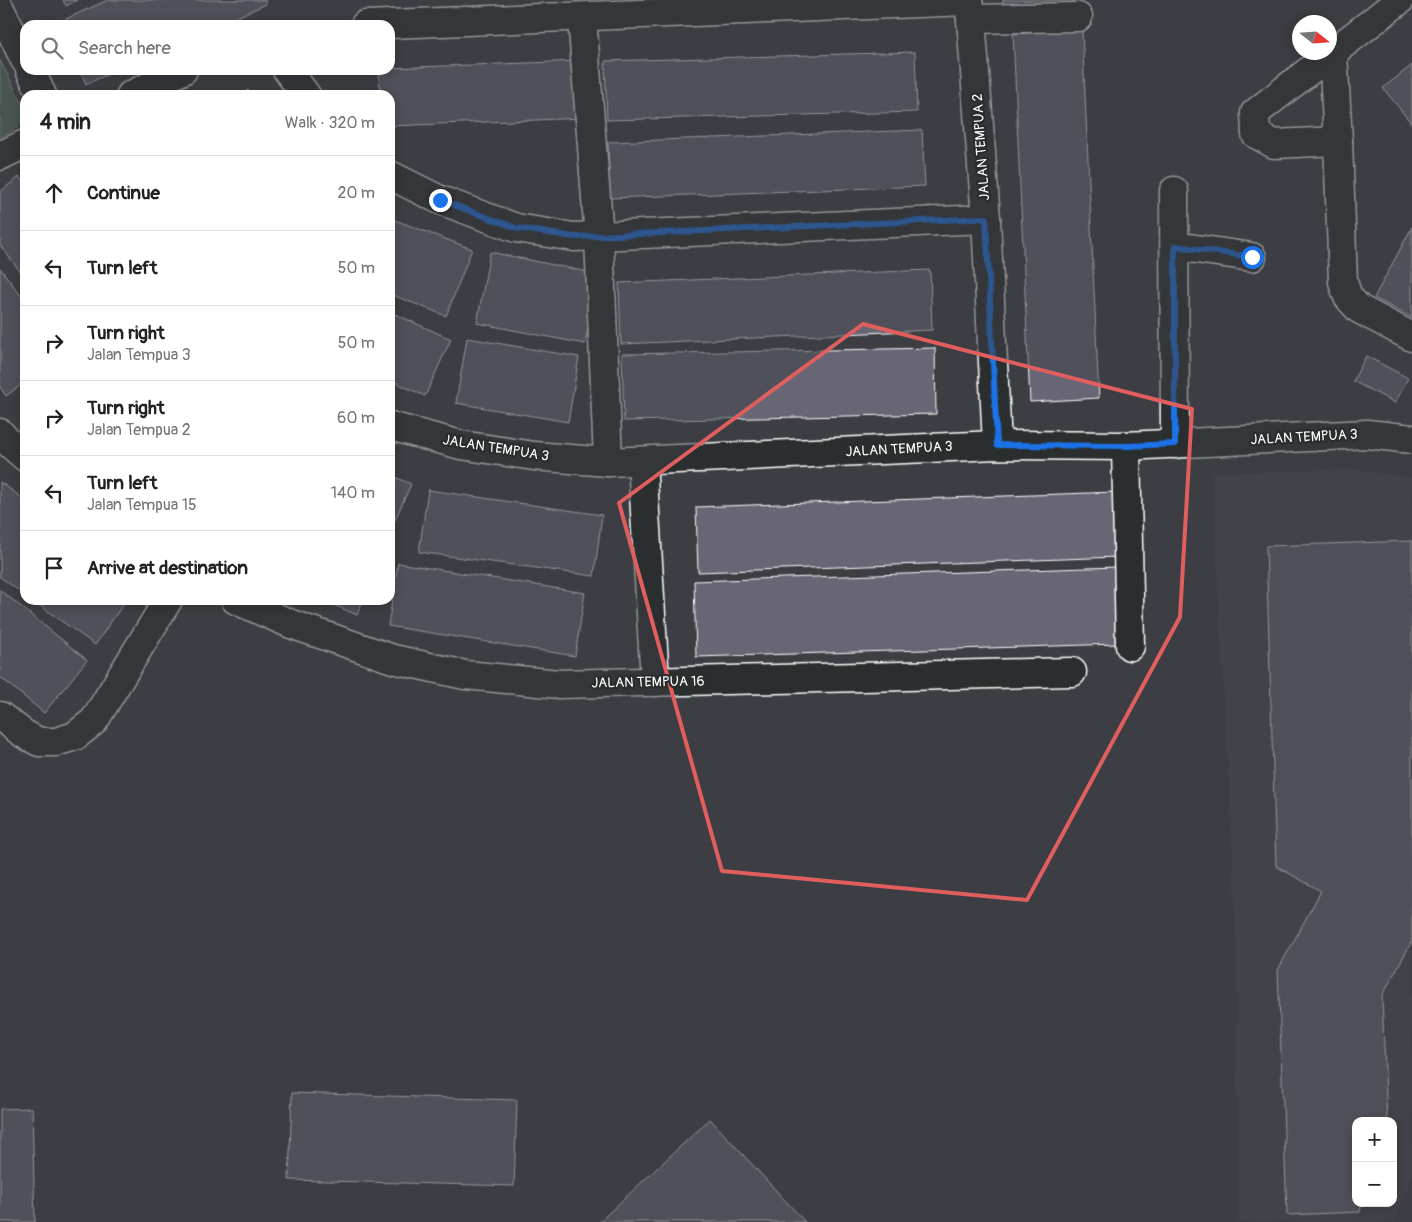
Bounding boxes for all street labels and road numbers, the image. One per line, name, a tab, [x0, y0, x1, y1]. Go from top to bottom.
street label: JALAN TEMPUA 2	[969, 93, 993, 201]
street label: JALAN TEMPUA 3	[1250, 426, 1358, 448]
street label: JALAN TEMPUA 3	[442, 431, 551, 465]
street label: JALAN TEMPUA 3	[845, 438, 953, 460]
street label: JALAN TEMPUA 16	[591, 673, 705, 691]

